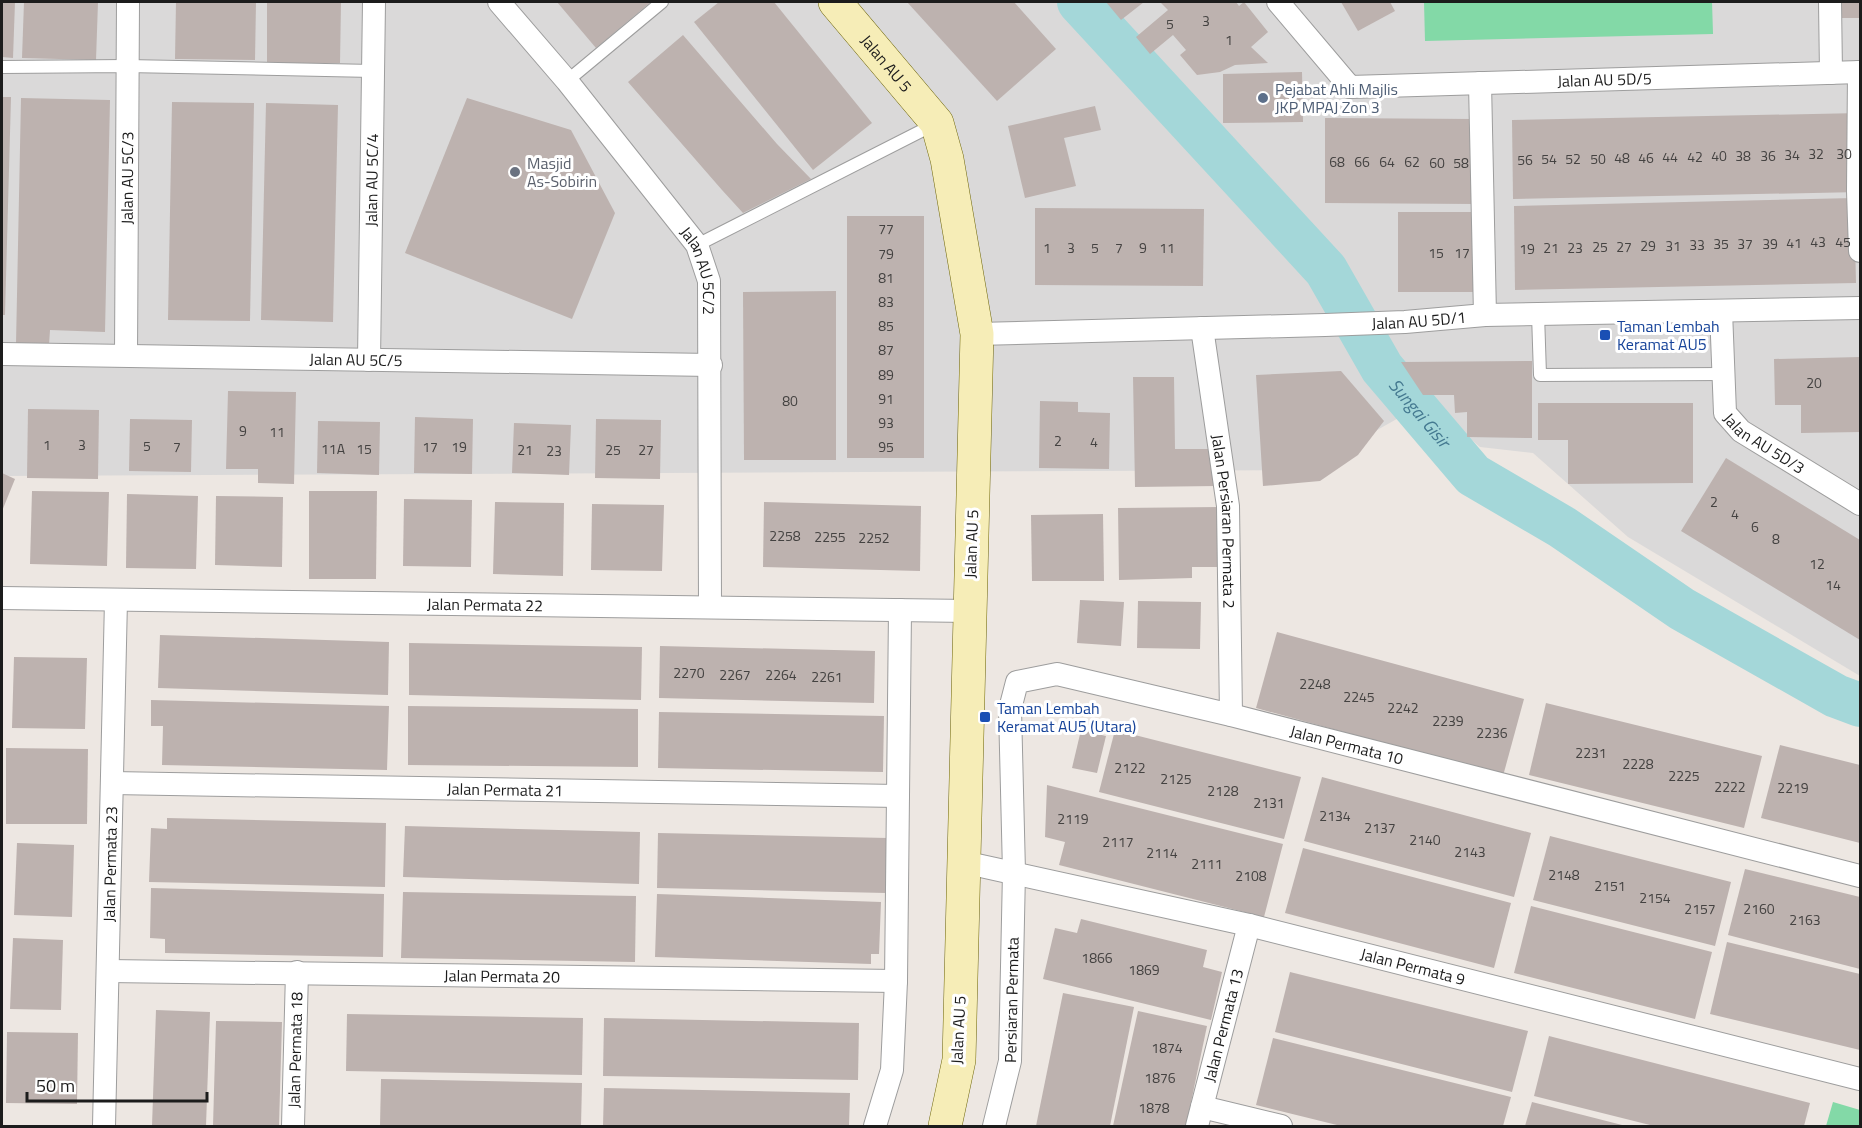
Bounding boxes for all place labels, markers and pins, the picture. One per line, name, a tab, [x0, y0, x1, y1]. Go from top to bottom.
place label: Pejabat Ahli Majlis JKP MPAJ Zon 3	[1275, 77, 1398, 119]
marker: Pejabat Ahli Majlis JKP MPAJ Zon 3	[1256, 91, 1270, 105]
place label: Masjid As-Sobirin	[527, 151, 597, 193]
marker: Masjid As-Sobirin	[508, 165, 522, 179]
place label: Taman Lembah Keramat AU5	[1617, 314, 1720, 356]
marker: Taman Lembah Keramat AU5	[1598, 328, 1612, 342]
place label: Taman Lembah Keramat AU5 (Utara)	[997, 696, 1136, 738]
marker: Taman Lembah Keramat AU5 (Utara)	[978, 710, 992, 724]

